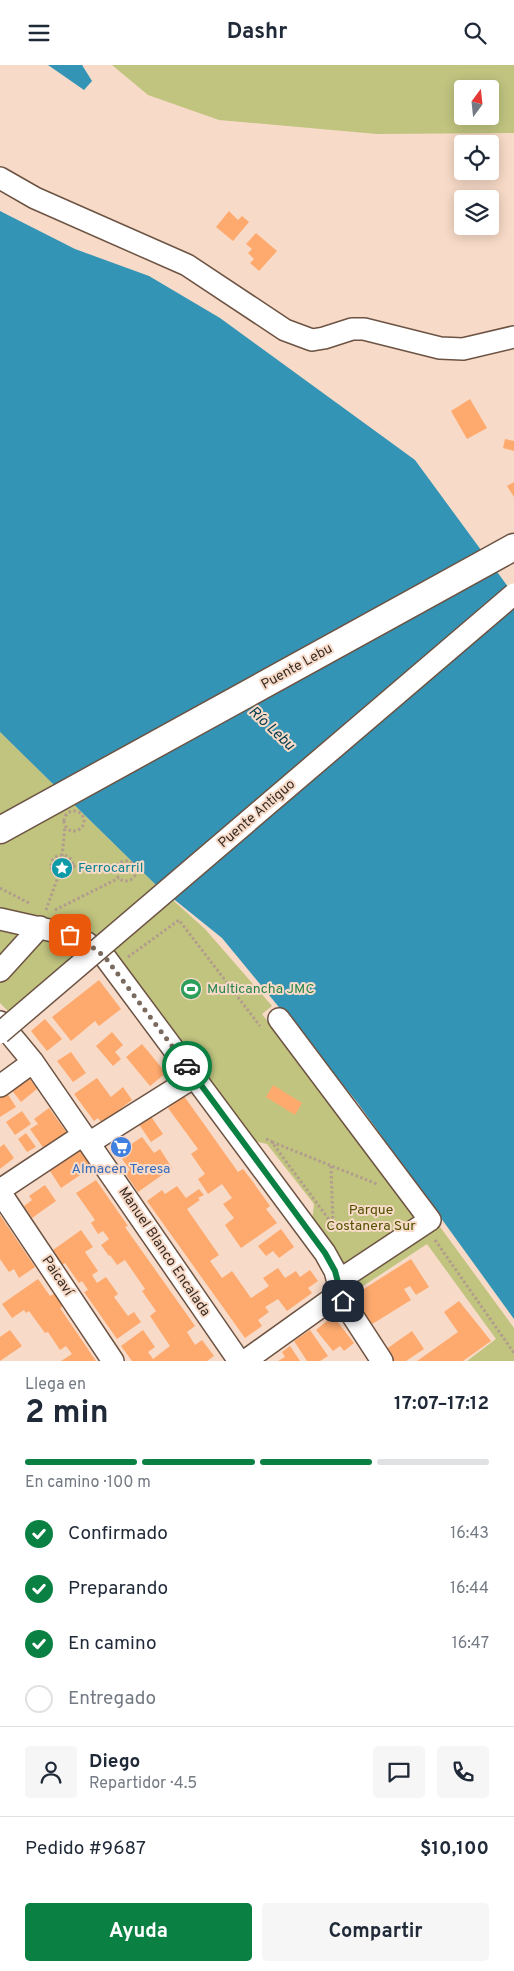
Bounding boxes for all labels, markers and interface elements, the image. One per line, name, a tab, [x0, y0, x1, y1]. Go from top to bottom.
icon: menu	[25, 19, 53, 47]
text: Dashr	[227, 19, 287, 46]
icon: search	[461, 19, 489, 47]
north arrow	[454, 80, 499, 125]
map controls	[454, 80, 499, 235]
button: locate	[454, 135, 499, 180]
button: layers	[454, 190, 499, 235]
street label: Puente Lebu	[258, 640, 336, 694]
water label: Río Lebu	[244, 703, 299, 756]
street label: Puente Antiguo	[215, 776, 299, 852]
place icon: Ferrocarril	[50, 856, 74, 880]
place label: Ferrocarril	[78, 860, 143, 877]
pin	[49, 914, 91, 956]
icon: bag	[56, 921, 84, 949]
sports icon: Multicancha JMC	[179, 977, 203, 1001]
place label: Multicancha JMC	[207, 981, 314, 998]
courier	[162, 1041, 212, 1091]
icon: car	[173, 1052, 201, 1080]
supermarket icon: Almacen Teresa	[109, 1135, 133, 1159]
place label: Almacen Teresa	[72, 1161, 170, 1178]
street label: Manuel Blanco Encalada	[114, 1184, 214, 1320]
park label: Parque Costanera Sur	[326, 1202, 416, 1235]
street label: Paicaví	[38, 1253, 77, 1300]
pin	[322, 1280, 364, 1322]
icon: home	[329, 1287, 357, 1315]
text: Llega en	[25, 1375, 86, 1395]
text: 17:07–17:12	[394, 1392, 489, 1416]
text: 2 min	[25, 1394, 109, 1434]
text: En camino · 100 m	[25, 1473, 151, 1493]
icon: check	[25, 1520, 53, 1548]
text: Confirmado	[68, 1522, 168, 1546]
text: 16:43	[450, 1524, 489, 1544]
icon: check	[25, 1575, 53, 1603]
text: Preparando	[68, 1577, 168, 1601]
text: 16:44	[450, 1579, 489, 1599]
icon: check	[25, 1630, 53, 1658]
text: En camino	[68, 1632, 157, 1656]
text: 16:47	[452, 1634, 489, 1654]
text: Entregado	[68, 1687, 156, 1711]
button: person	[25, 1746, 77, 1798]
button: chat	[373, 1746, 425, 1798]
button: phone	[437, 1746, 489, 1798]
text: Diego	[89, 1750, 140, 1774]
text: Repartidor · 4.5	[89, 1774, 197, 1794]
text: Pedido #9687	[25, 1837, 146, 1861]
text: $10,100	[420, 1837, 489, 1861]
button: Ayuda	[25, 1903, 252, 1961]
button: Compartir	[262, 1903, 489, 1961]

